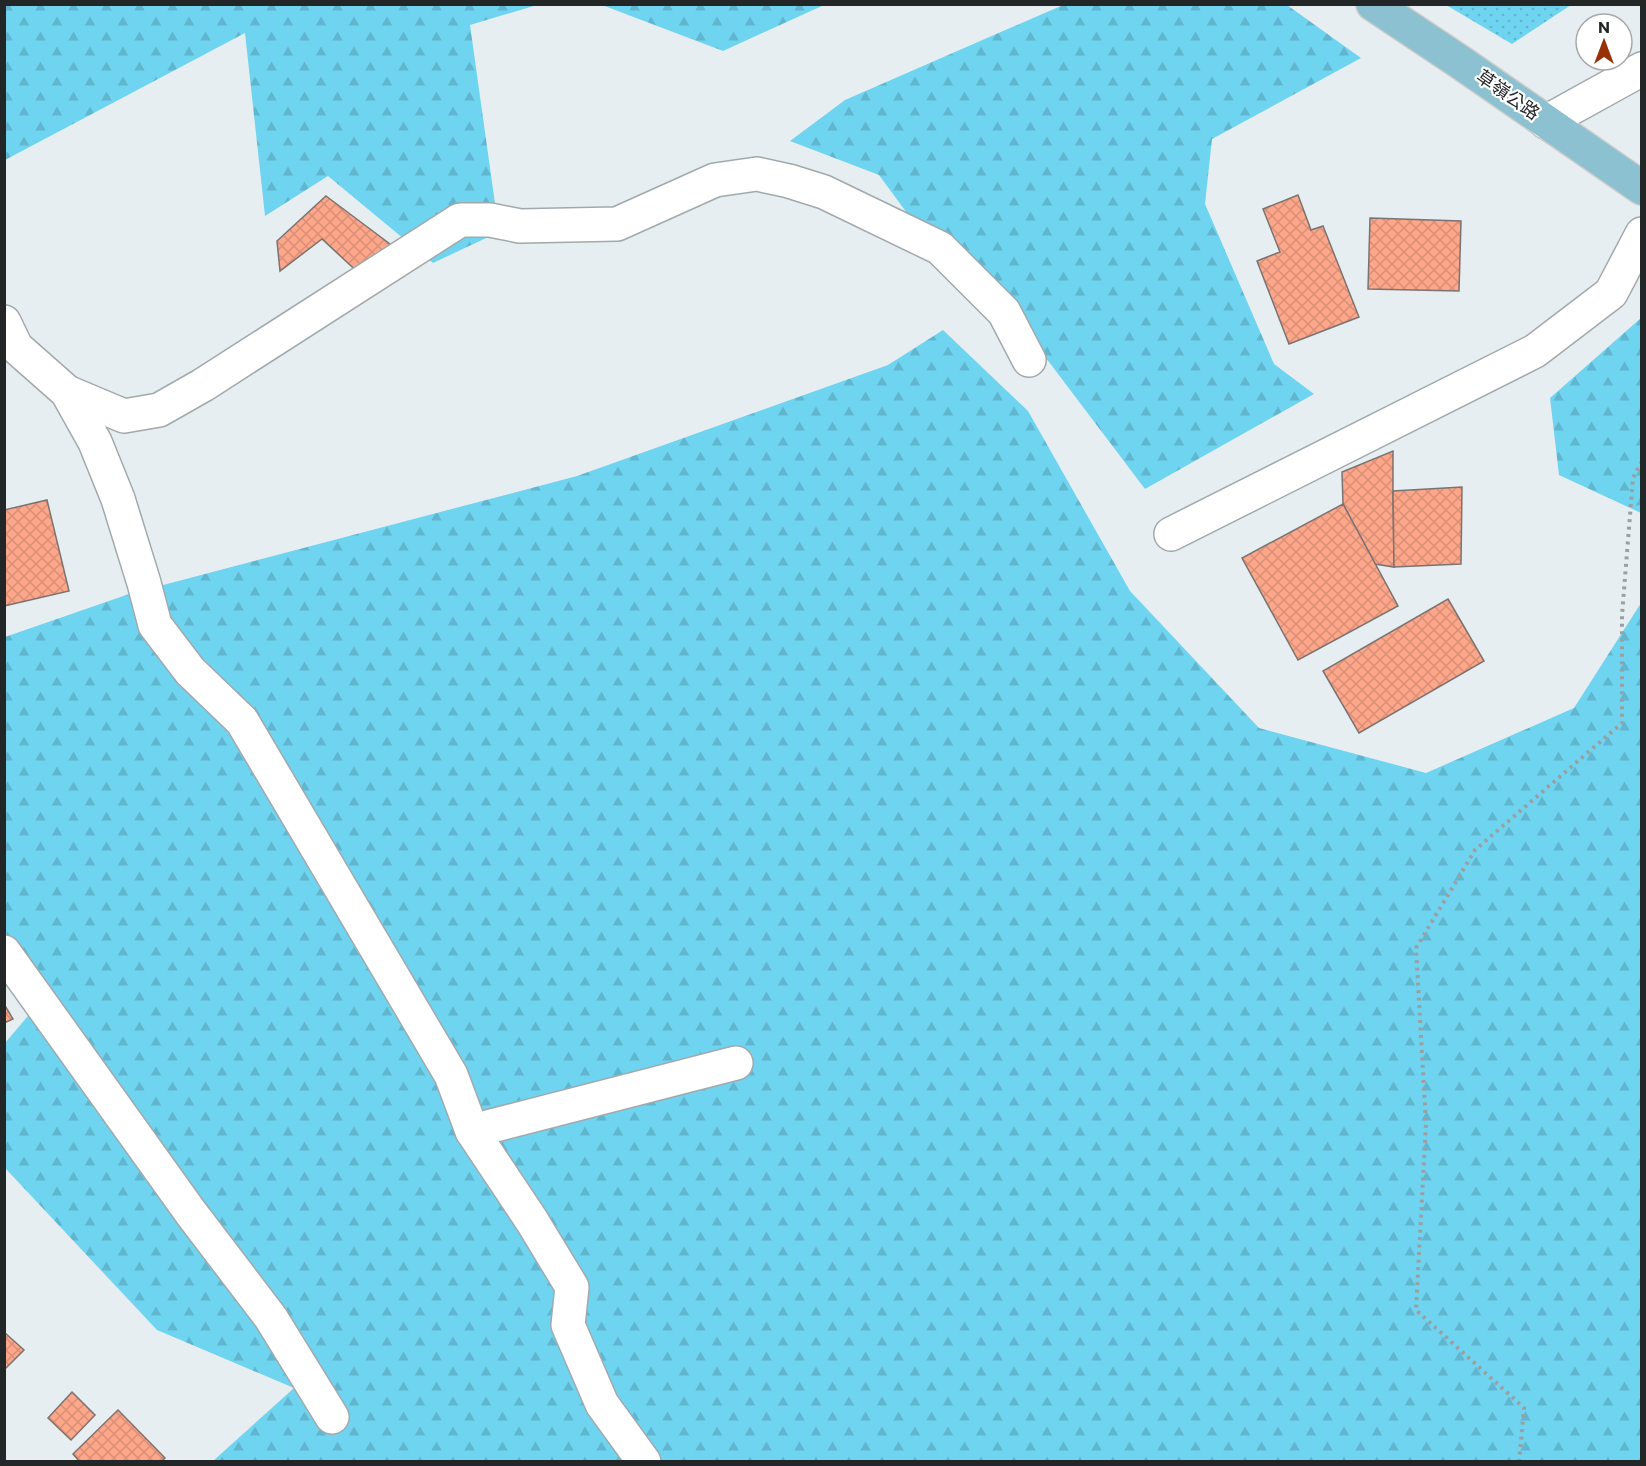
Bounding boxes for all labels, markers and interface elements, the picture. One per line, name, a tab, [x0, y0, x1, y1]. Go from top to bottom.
north arrow	[1574, 12, 1634, 72]
text: N	[1598, 17, 1610, 36]
street label: 草嶺公路	[1473, 65, 1544, 124]

